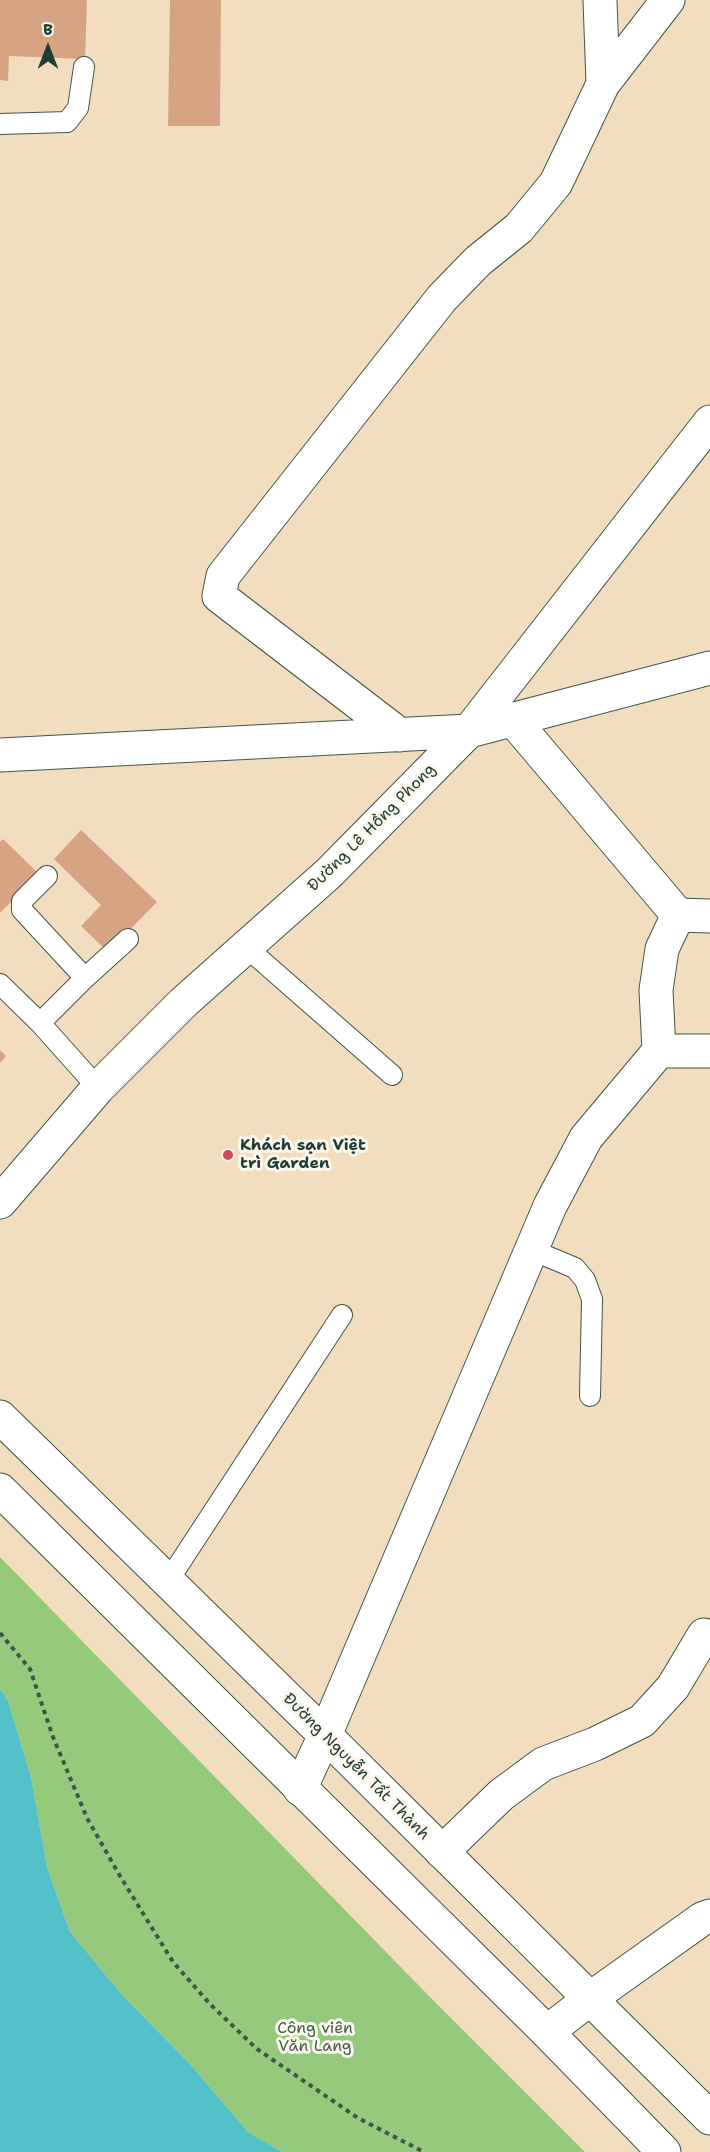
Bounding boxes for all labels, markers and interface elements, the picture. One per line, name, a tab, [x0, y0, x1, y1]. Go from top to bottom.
north arrow	[18, 18, 78, 78]
text: B	[43, 19, 53, 40]
street label: Đường Lê Hồng Phong	[304, 760, 440, 896]
place label: Khách sạn Việt trì Garden	[240, 1136, 366, 1174]
marker: Khách sạn Việt trì Garden	[221, 1148, 235, 1162]
street label: Đường Nguyễn Tất Thành	[279, 1690, 433, 1844]
park label: Công viên Văn Lang	[277, 2019, 353, 2057]

